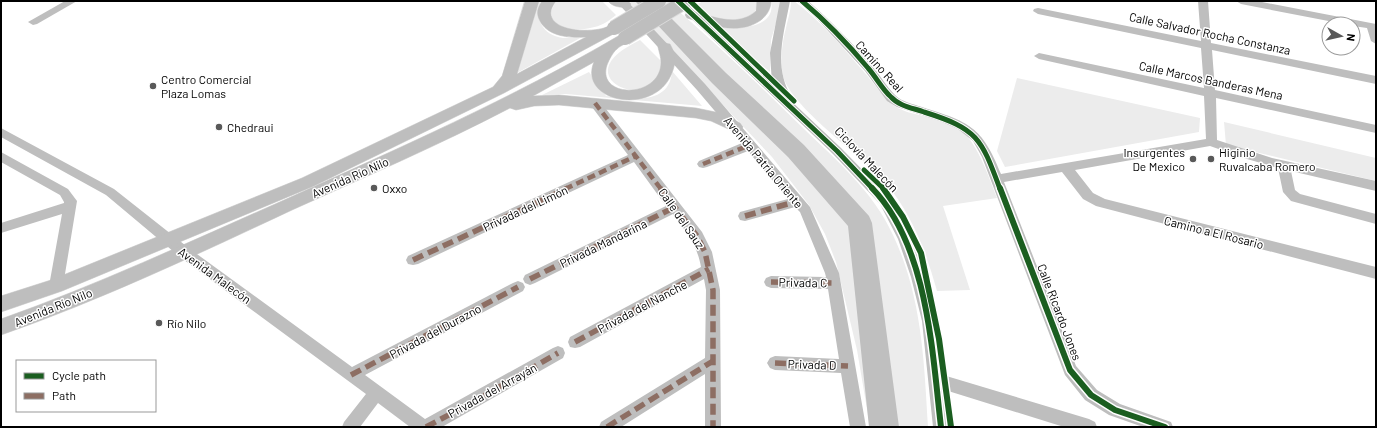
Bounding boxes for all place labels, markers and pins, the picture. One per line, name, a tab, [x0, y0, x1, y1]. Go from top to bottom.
place label: Centro Comercial Plaza Lomas	[161, 72, 251, 100]
marker: Centro Comercial Plaza Lomas	[148, 81, 158, 91]
place label: Chedraui	[227, 120, 274, 134]
marker: Chedraui	[214, 122, 224, 132]
place label: Insurgentes De Mexico	[1123, 145, 1185, 173]
place label: Higinio Ruvalcaba Romero	[1219, 145, 1316, 173]
marker: Insurgentes De Mexico	[1188, 154, 1198, 164]
marker: Higinio Ruvalcaba Romero	[1206, 154, 1216, 164]
place label: Oxxo	[382, 181, 407, 195]
marker: Oxxo	[369, 183, 379, 193]
place label: Río Nilo	[167, 316, 206, 330]
marker: Río Nilo	[154, 318, 164, 328]

